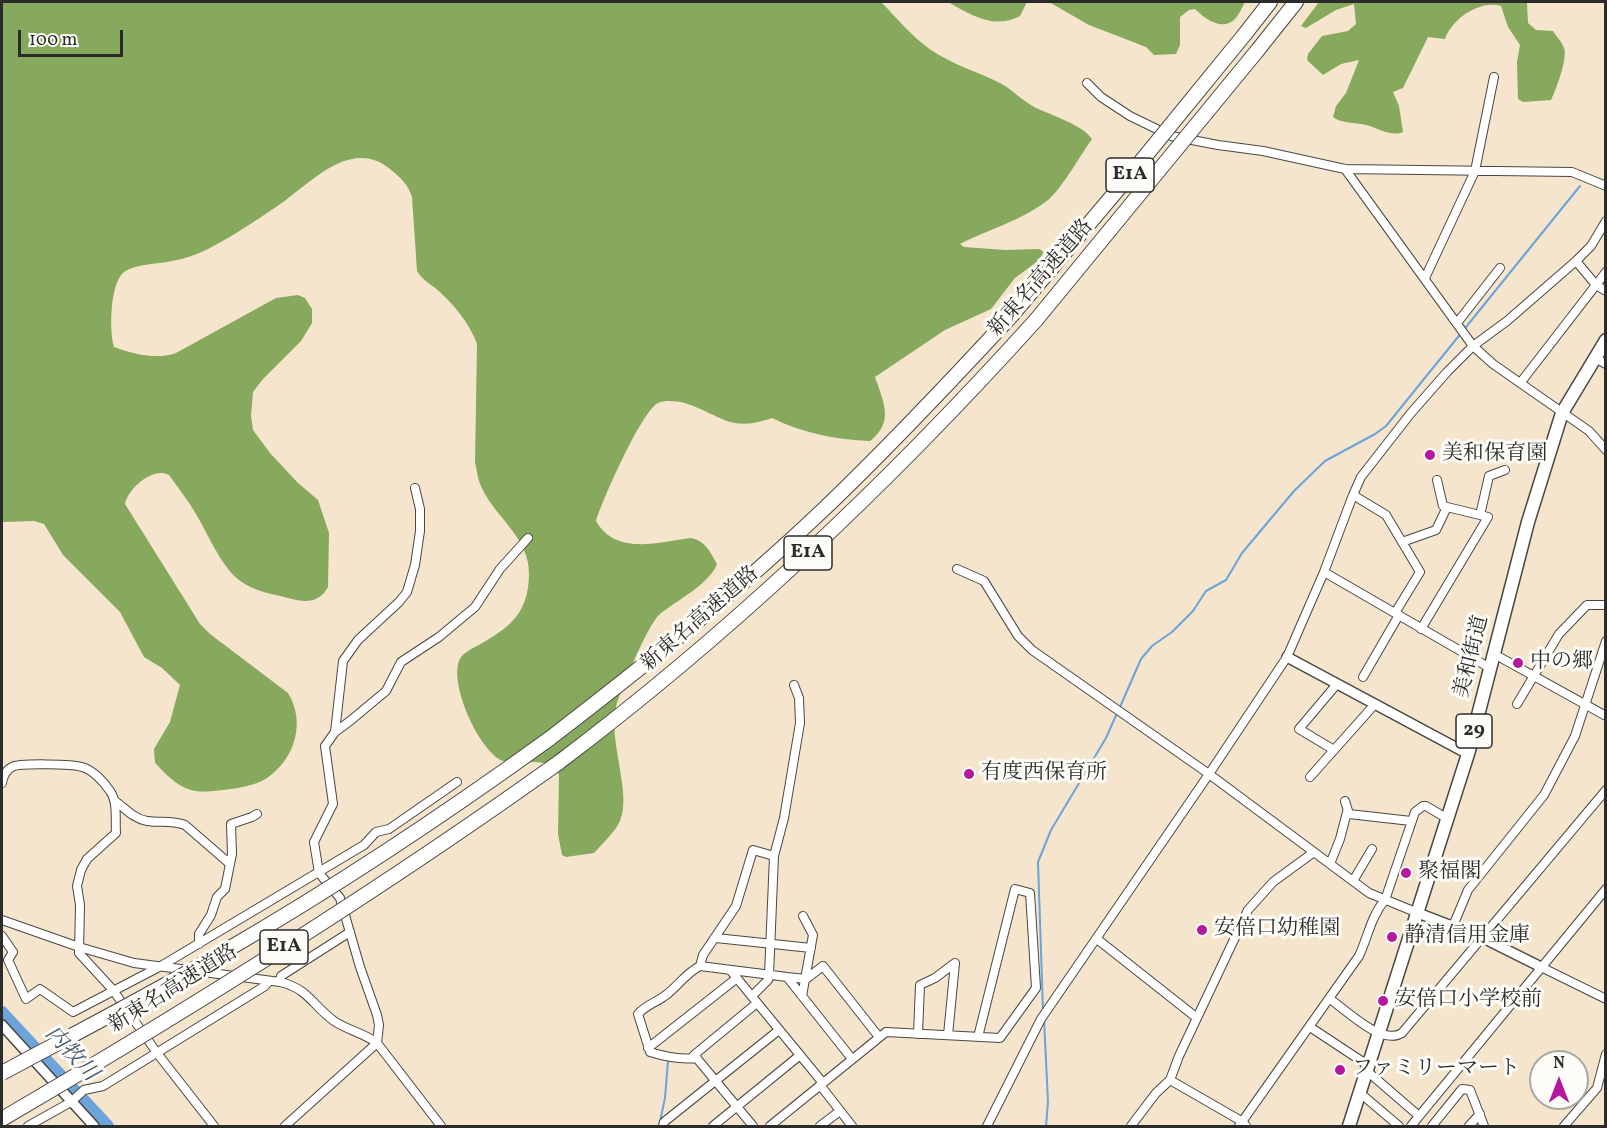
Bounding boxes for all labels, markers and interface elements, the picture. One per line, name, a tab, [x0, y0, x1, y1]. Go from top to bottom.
scale bar	[21, 18, 126, 56]
text: 100 m	[29, 28, 78, 53]
road number: E1A	[1106, 158, 1154, 192]
street label: 新東名高速道路	[984, 215, 1100, 343]
place label: 美和保育園	[1442, 442, 1547, 468]
marker: 美和保育園	[1423, 448, 1437, 462]
road number: E1A	[784, 536, 832, 570]
street label: 新東名高速道路	[637, 562, 765, 678]
street label: 美和街道	[1451, 613, 1495, 701]
place label: 中の郷	[1530, 650, 1593, 676]
marker: 中の郷	[1511, 656, 1525, 670]
road number: 29	[1456, 714, 1492, 748]
place label: 有度西保育所	[981, 761, 1107, 787]
marker: 有度西保育所	[962, 767, 976, 781]
place label: 聚福閣	[1418, 860, 1481, 886]
marker: 聚福閣	[1399, 866, 1413, 880]
place label: 安倍口幼稚園	[1214, 917, 1340, 943]
marker: 安倍口幼稚園	[1195, 923, 1209, 937]
place label: 静清信用金庫	[1404, 924, 1530, 950]
road number: E1A	[260, 930, 308, 964]
marker: 静清信用金庫	[1385, 930, 1399, 944]
street label: 新東名高速道路	[105, 940, 243, 1040]
place label: 安倍口小学校前	[1395, 988, 1542, 1014]
marker: 安倍口小学校前	[1376, 994, 1390, 1008]
water label: 内牧川	[38, 1022, 102, 1088]
north arrow	[1529, 1050, 1589, 1110]
text: N	[1553, 1053, 1565, 1075]
place label: ファミリーマート	[1352, 1057, 1520, 1083]
marker: ファミリーマート	[1333, 1063, 1347, 1077]

